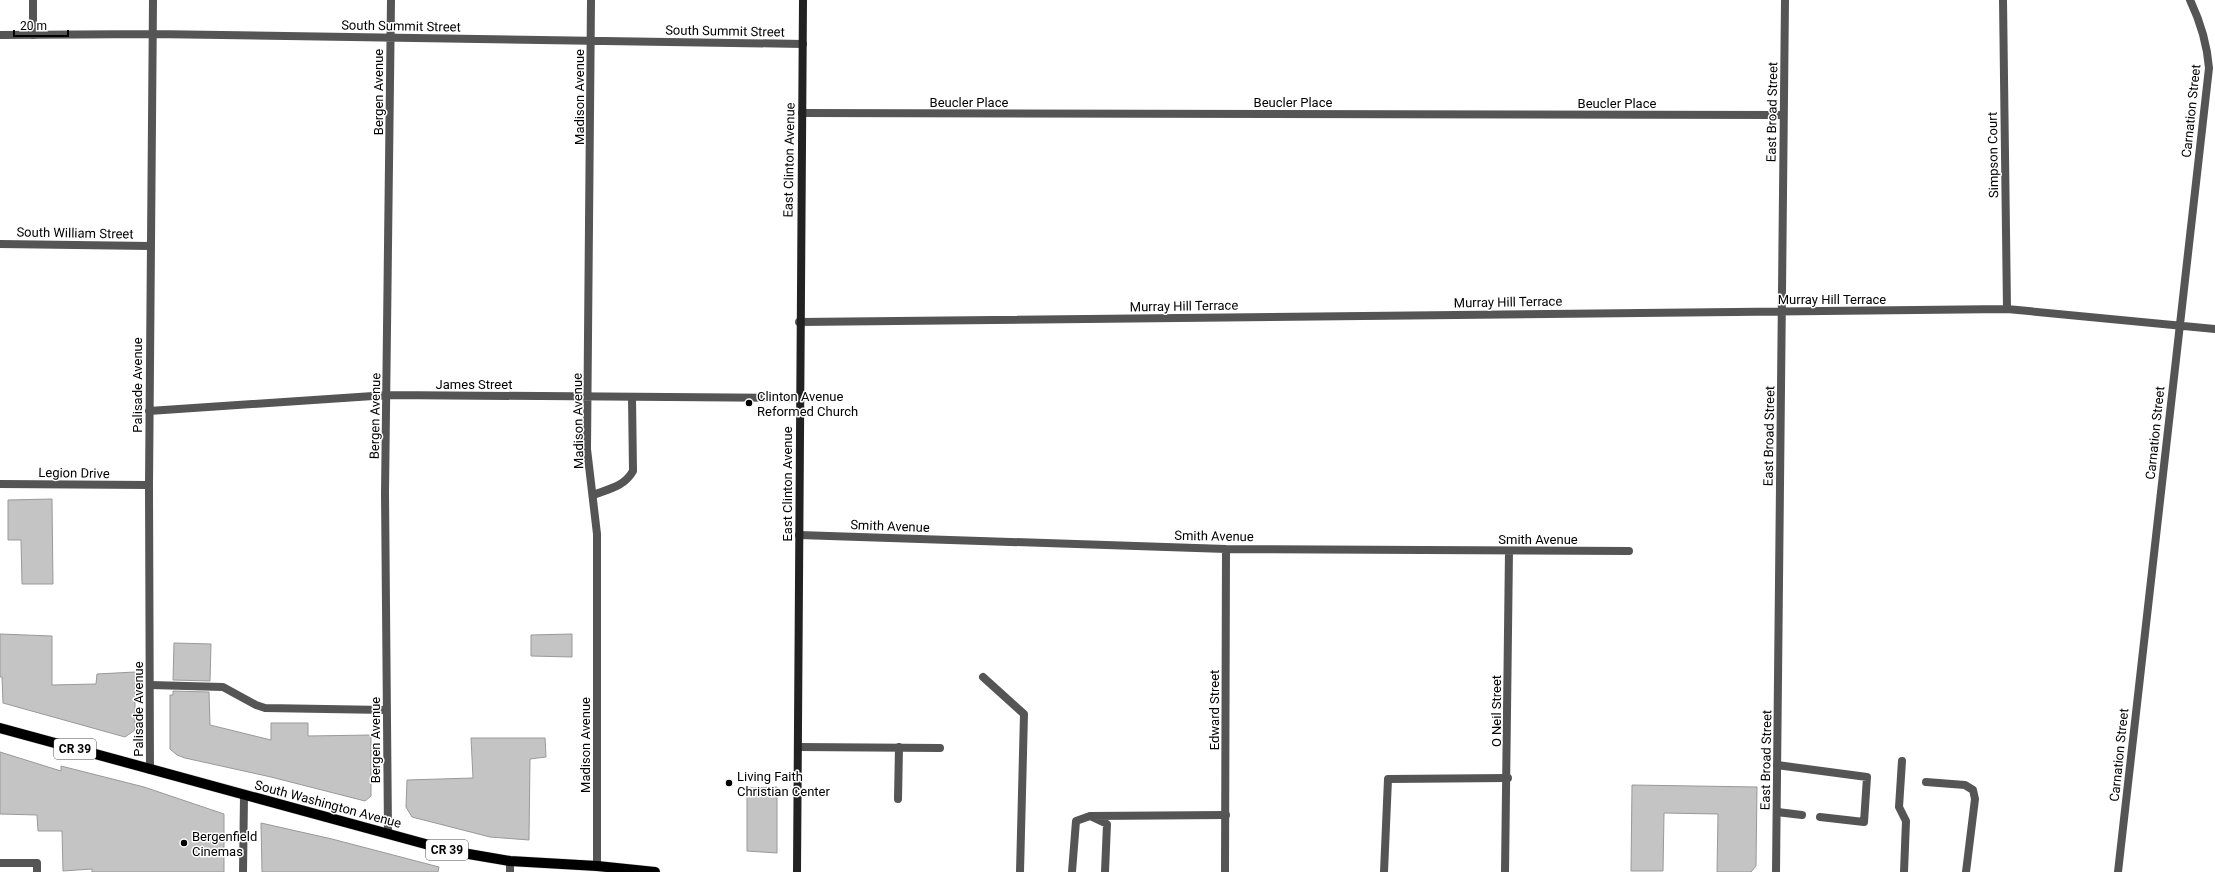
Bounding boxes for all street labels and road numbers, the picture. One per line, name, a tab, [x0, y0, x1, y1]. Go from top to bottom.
street label: South Summit Street	[341, 17, 461, 35]
street label: South Summit Street	[665, 22, 785, 40]
street label: Bergen Avenue	[371, 49, 386, 135]
street label: Madison Avenue	[572, 49, 587, 145]
street label: East Broad Street	[1764, 62, 1780, 162]
street label: Carnation Street	[2179, 64, 2203, 158]
street label: Beucler Place	[930, 95, 1008, 110]
street label: Beucler Place	[1254, 95, 1332, 110]
street label: Beucler Place	[1578, 96, 1656, 111]
street label: East Clinton Avenue	[780, 102, 798, 218]
street label: Simpson Court	[1985, 112, 2001, 198]
street label: South William Street	[16, 224, 134, 242]
street label: Murray Hill Terrace	[1778, 292, 1886, 307]
street label: Murray Hill Terrace	[1454, 294, 1562, 310]
street label: Murray Hill Terrace	[1130, 298, 1238, 314]
street label: Palisade Avenue	[130, 337, 145, 433]
street label: Bergen Avenue	[367, 373, 383, 459]
street label: Madison Avenue	[570, 373, 586, 469]
street label: James Street	[436, 377, 512, 392]
street label: East Broad Street	[1761, 386, 1777, 486]
street label: Carnation Street	[2143, 386, 2167, 480]
street label: East Clinton Avenue	[780, 426, 795, 542]
street label: Legion Drive	[38, 465, 110, 481]
street label: Smith Avenue	[850, 517, 930, 535]
street label: Smith Avenue	[1174, 528, 1254, 544]
street label: Smith Avenue	[1498, 532, 1578, 547]
street label: Palisade Avenue	[131, 661, 146, 757]
street label: Edward Street	[1207, 670, 1222, 750]
street label: O Neil Street	[1489, 675, 1504, 747]
street label: Bergen Avenue	[368, 697, 383, 783]
street label: Madison Avenue	[578, 697, 593, 793]
street label: Carnation Street	[2107, 708, 2131, 802]
street label: East Broad Street	[1758, 710, 1774, 810]
road number: CR 39	[54, 739, 96, 759]
street label: South Washington Avenue	[253, 777, 403, 831]
road number: CR 39	[426, 840, 468, 860]

